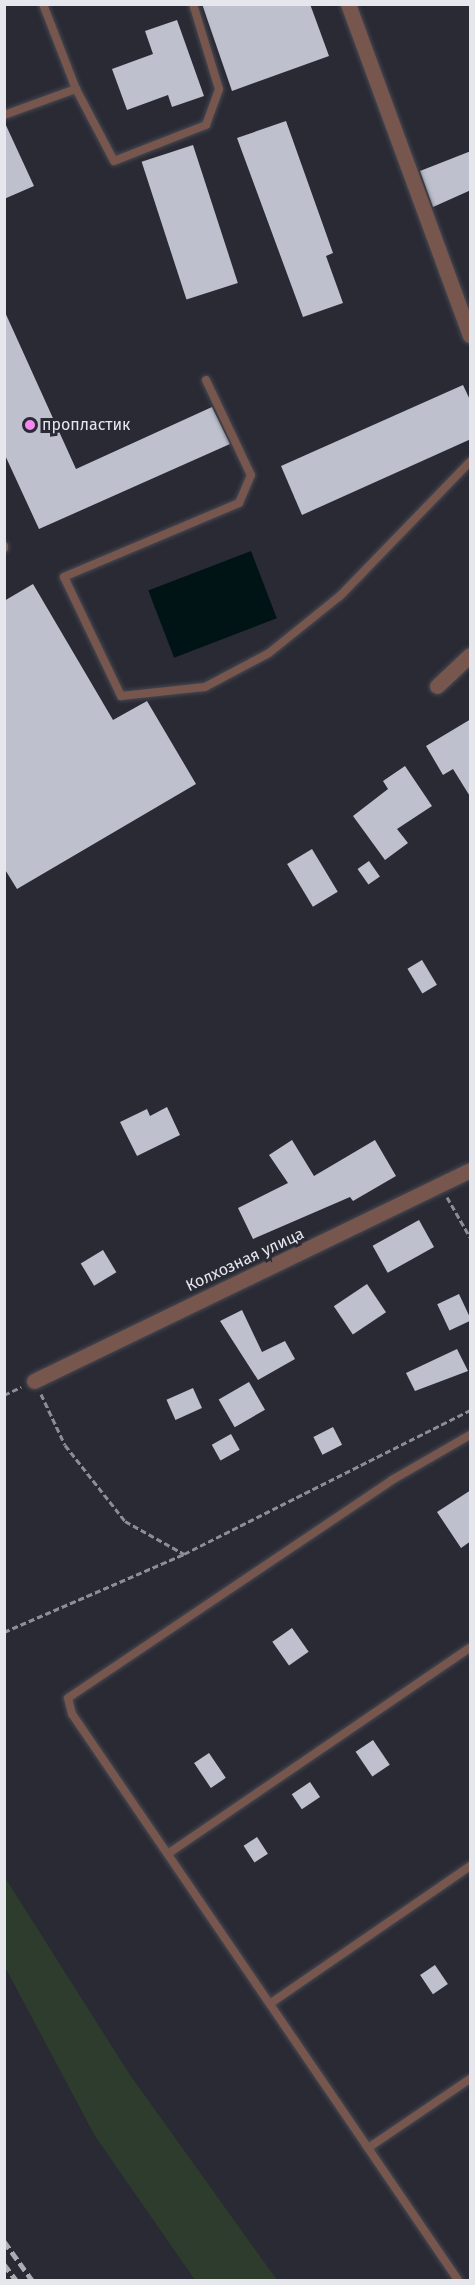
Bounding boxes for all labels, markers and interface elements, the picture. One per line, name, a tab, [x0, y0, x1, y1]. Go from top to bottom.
place label: пропластик	[42, 415, 130, 435]
marker: пропластик	[23, 418, 37, 432]
street label: Колхозная улица	[183, 1224, 307, 1296]

